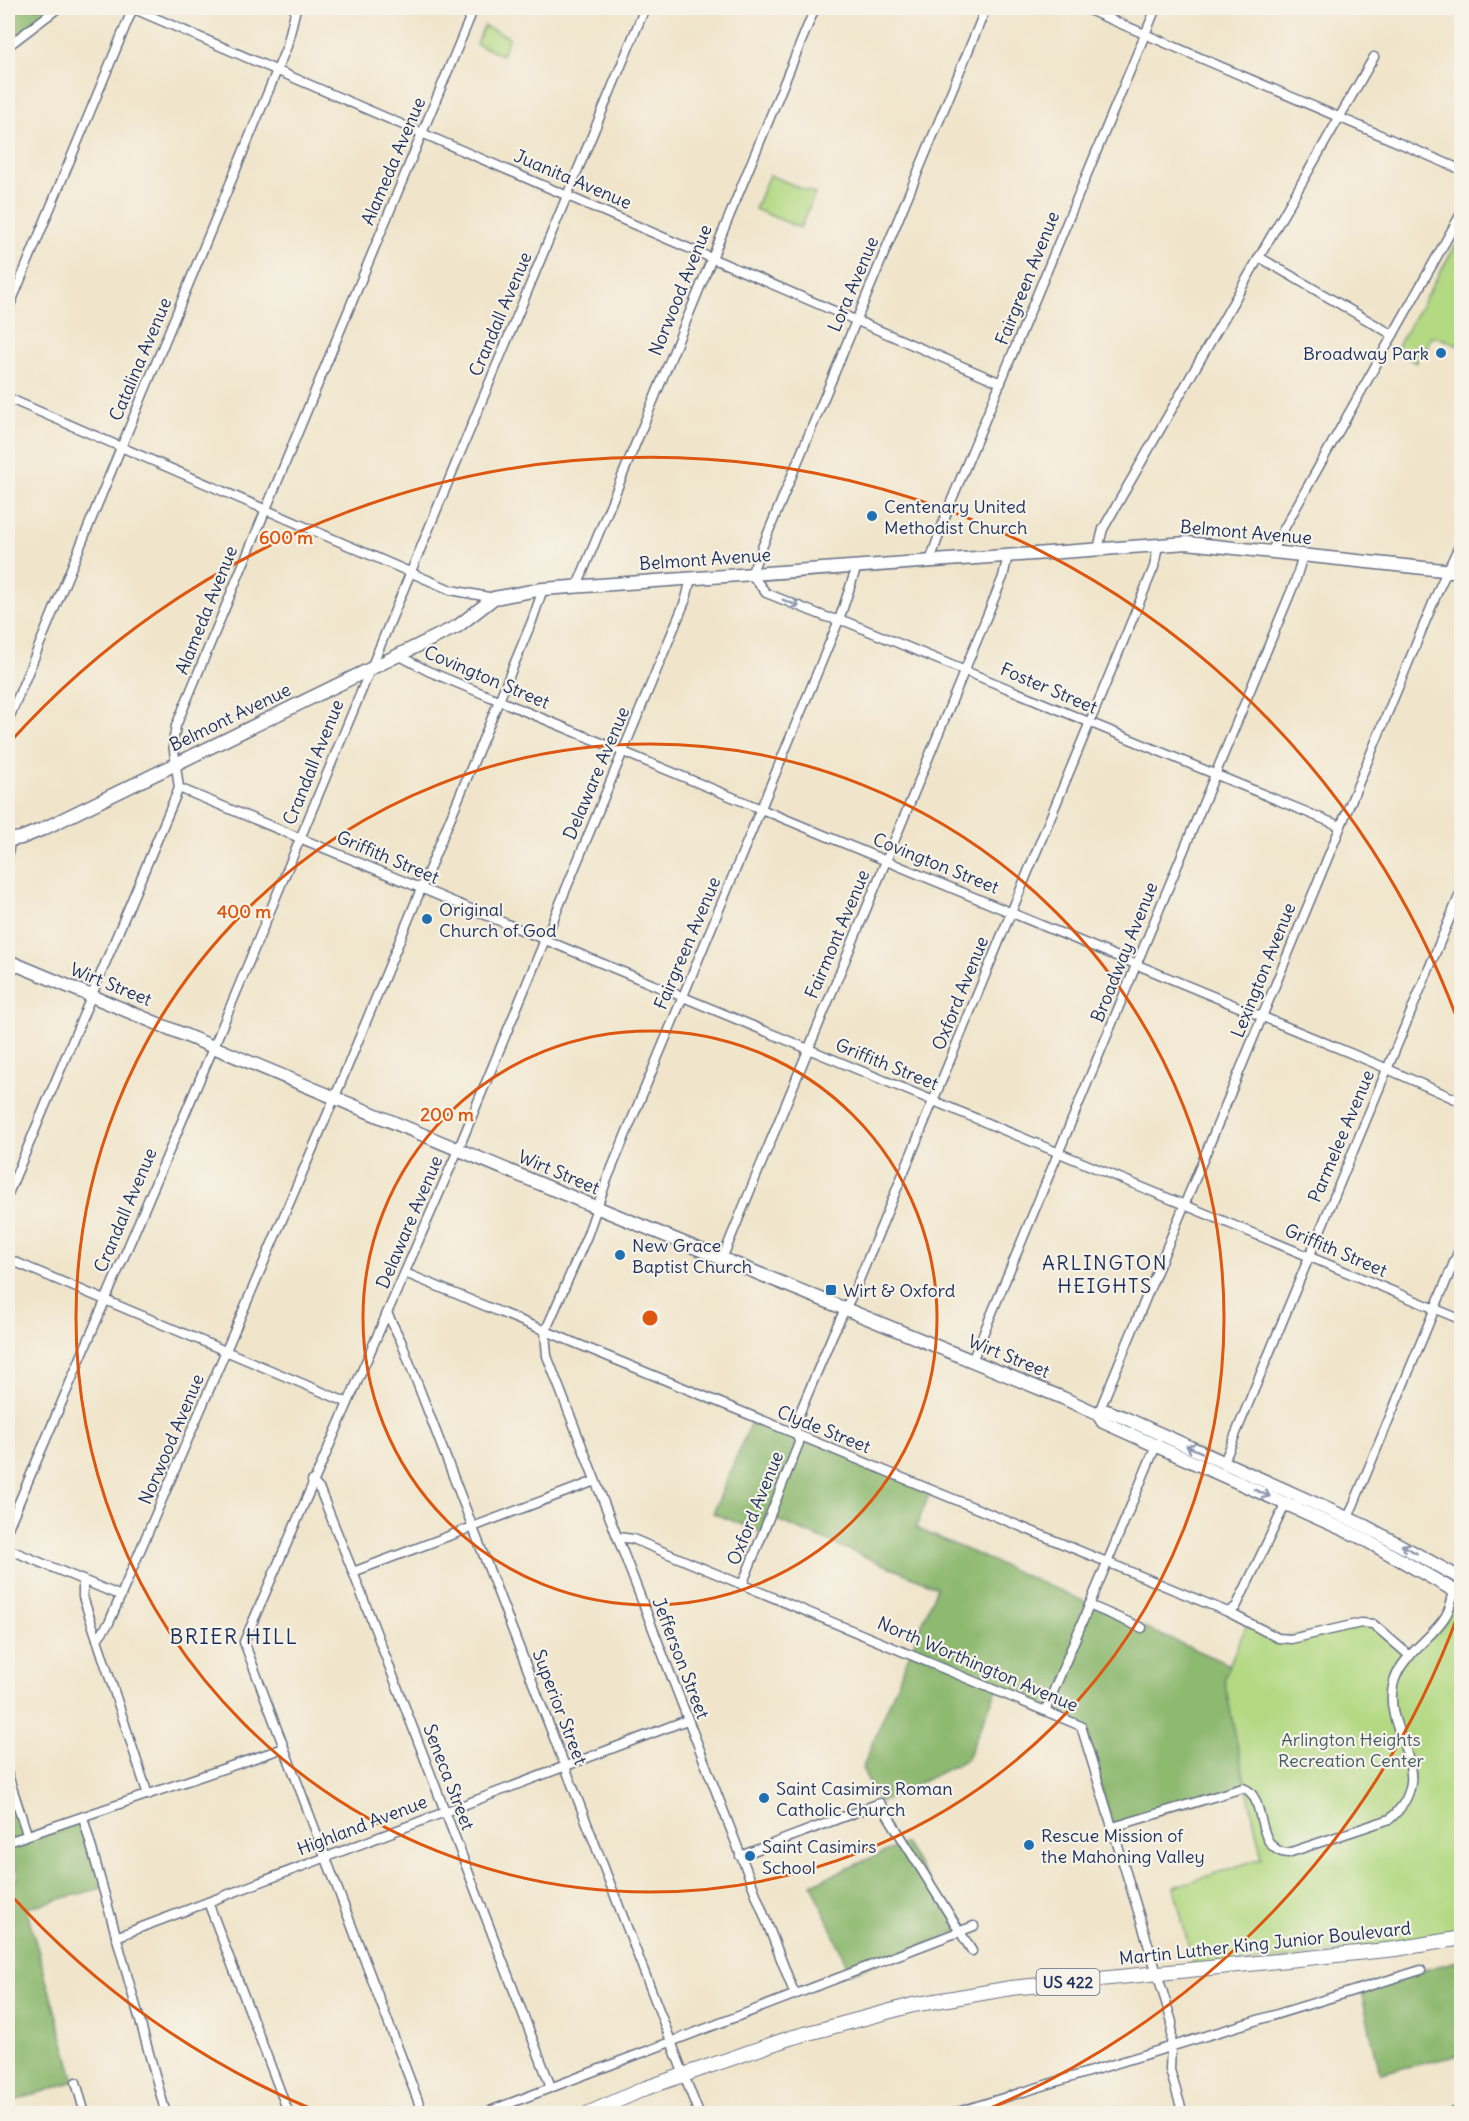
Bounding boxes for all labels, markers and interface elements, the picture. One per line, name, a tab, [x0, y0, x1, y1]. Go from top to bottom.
street label: Alameda Avenue	[356, 94, 430, 228]
street label: Juanita Avenue	[511, 144, 635, 214]
street label: Fairgreen Avenue	[990, 208, 1064, 348]
street label: Norwood Avenue	[643, 221, 717, 359]
street label: Lora Avenue	[823, 233, 883, 335]
street label: Crandall Avenue	[463, 248, 537, 380]
street label: Catalina Avenue	[104, 294, 176, 424]
place label: Broadway Park	[1303, 342, 1429, 365]
marker: Broadway Park	[1434, 346, 1448, 360]
place label: Centenary United Methodist Church	[884, 495, 1027, 539]
marker: Centenary United Methodist Church	[865, 509, 879, 523]
street label: Belmont Avenue	[1179, 515, 1313, 549]
text: 600 m	[259, 526, 313, 549]
street label: Alameda Avenue	[170, 542, 242, 678]
street label: Belmont Avenue	[638, 543, 772, 575]
one-way arrow	[781, 598, 799, 609]
street label: Covington Street	[421, 640, 553, 714]
street label: Foster Street	[997, 657, 1101, 719]
street label: Belmont Avenue	[165, 678, 295, 756]
street label: Crandall Avenue	[277, 696, 349, 828]
street label: Delaware Avenue	[558, 703, 634, 843]
street label: Griffith Street	[333, 825, 443, 889]
street label: Covington Street	[870, 827, 1002, 899]
street label: Fairmont Avenue	[799, 866, 875, 1002]
street label: Fairgreen Avenue	[649, 873, 725, 1013]
street label: Broadway Avenue	[1085, 879, 1163, 1025]
place label: Original Church of God	[439, 898, 557, 942]
street label: Lexington Avenue	[1225, 899, 1301, 1041]
text: 400 m	[217, 900, 271, 923]
marker: Original Church of God	[420, 912, 434, 926]
street label: Oxford Avenue	[927, 933, 993, 1053]
street label: Wirt Street	[67, 957, 155, 1011]
street label: Griffith Street	[832, 1033, 942, 1095]
street label: Parmelee Avenue	[1303, 1066, 1379, 1206]
text: 200 m	[420, 1103, 474, 1126]
street label: Crandall Avenue	[88, 1144, 162, 1276]
street label: Wirt Street	[515, 1145, 603, 1199]
street label: Delaware Avenue	[371, 1152, 447, 1292]
street label: Griffith Street	[1281, 1218, 1391, 1282]
place label: New Grace Baptist Church	[632, 1234, 752, 1278]
marker: New Grace Baptist Church	[613, 1248, 627, 1262]
district label: ARLINGTON HEIGHTS	[1042, 1250, 1168, 1298]
place label: Wirt & Oxford	[843, 1279, 956, 1302]
marker: Wirt & Oxford	[824, 1283, 838, 1297]
centre of rings	[640, 1308, 660, 1328]
street label: Wirt Street	[965, 1329, 1053, 1383]
street label: Norwood Avenue	[133, 1370, 209, 1508]
street label: Clyde Street	[774, 1400, 874, 1458]
one-way arrow	[1186, 1443, 1204, 1454]
street label: Oxford Avenue	[722, 1448, 788, 1568]
one-way arrow	[1253, 1487, 1271, 1499]
one-way arrow	[1401, 1543, 1418, 1555]
street label: Jefferson Street	[647, 1594, 715, 1722]
street label: North Worthington Avenue	[874, 1611, 1082, 1717]
district label: BRIER HILL	[169, 1623, 299, 1650]
street label: Superior Street	[527, 1646, 593, 1768]
street label: Seneca Street	[418, 1721, 480, 1833]
park label: Arlington Heights Recreation Center	[1278, 1728, 1425, 1772]
place label: Saint Casimirs Roman Catholic Church	[776, 1777, 953, 1821]
street label: Highland Avenue	[294, 1790, 430, 1860]
marker: Saint Casimirs Roman Catholic Church	[757, 1791, 771, 1805]
place label: Rescue Mission of the Mahoning Valley	[1041, 1824, 1205, 1868]
place label: Saint Casimirs School	[762, 1835, 876, 1879]
marker: Rescue Mission of the Mahoning Valley	[1022, 1838, 1036, 1852]
marker: Saint Casimirs School	[743, 1849, 757, 1863]
street label: Martin Luther King Junior Boulevard	[1118, 1916, 1412, 1970]
road number: US 422	[1036, 1969, 1100, 1995]

